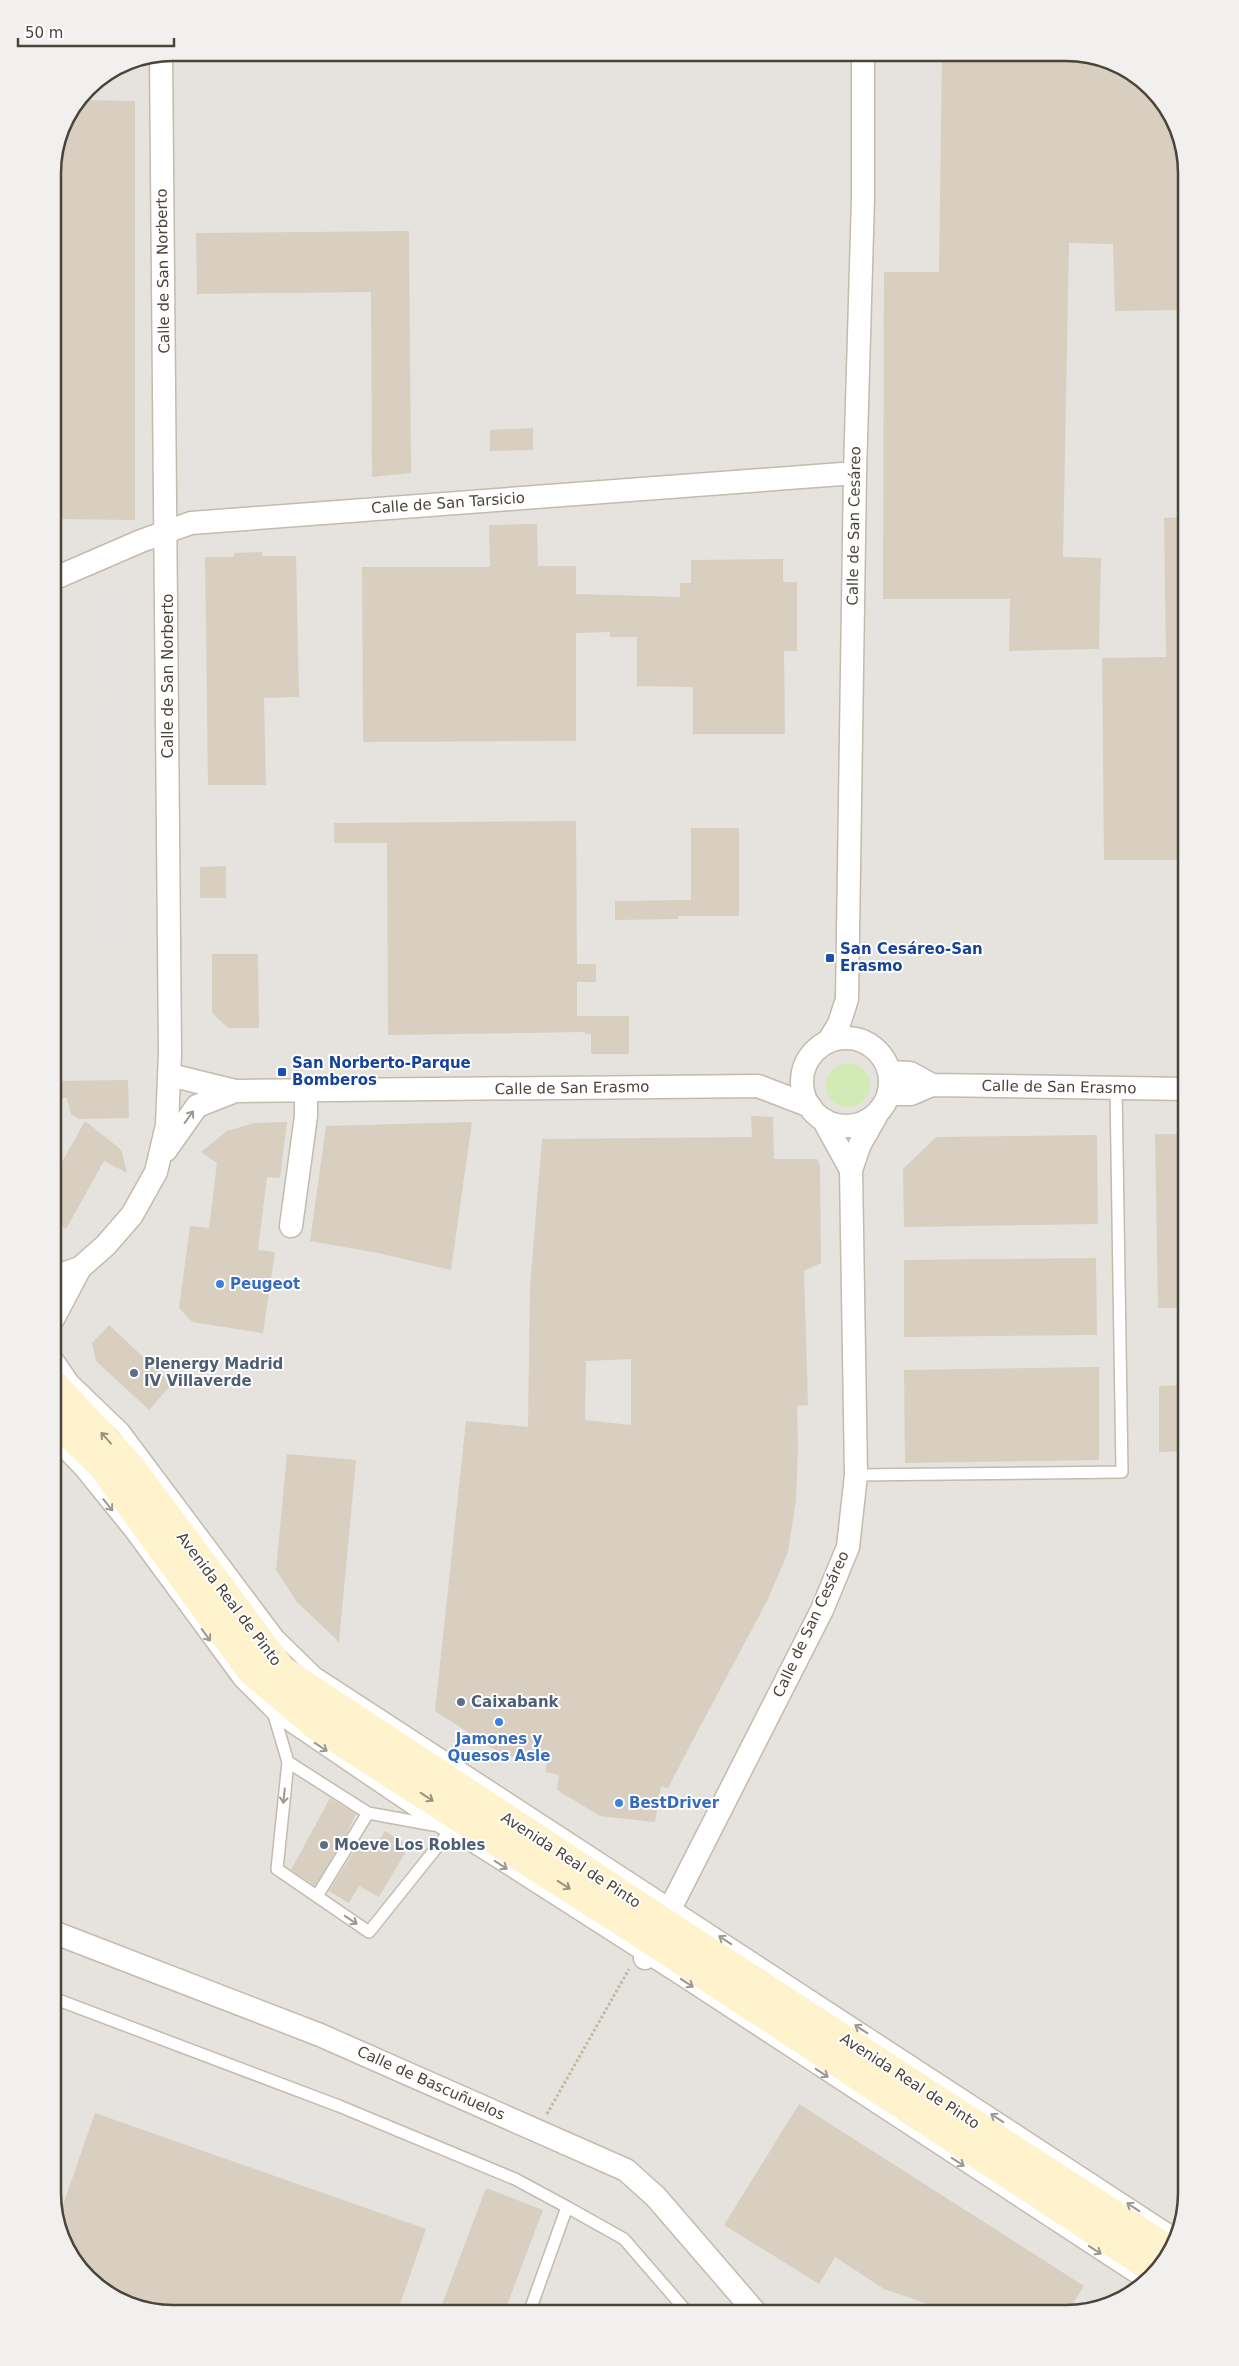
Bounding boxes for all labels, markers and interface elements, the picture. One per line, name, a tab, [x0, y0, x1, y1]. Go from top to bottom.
scale bar	[18, 15, 174, 47]
text: 50 m	[25, 24, 63, 42]
street label: Calle de San Norberto	[153, 188, 173, 354]
street label: Calle de San Cesáreo	[844, 446, 864, 606]
street label: Calle de San Tarsicio	[370, 489, 526, 517]
street label: Calle de San Norberto	[159, 593, 177, 759]
place label: San Cesáreo-San Erasmo	[840, 940, 983, 975]
marker: San Cesáreo-San Erasmo	[824, 952, 836, 964]
place label: San Norberto-Parque Bomberos	[292, 1054, 471, 1089]
marker: San Norberto-Parque Bomberos	[276, 1066, 288, 1078]
street label: Calle de San Erasmo	[981, 1077, 1137, 1097]
street label: Calle de San Erasmo	[494, 1078, 650, 1098]
one-way arrow	[184, 1110, 194, 1124]
place label: Peugeot	[230, 1275, 300, 1293]
marker: Peugeot	[214, 1278, 226, 1290]
place label: Plenergy Madrid IV Villaverde	[144, 1355, 283, 1390]
marker: Plenergy Madrid IV Villaverde	[128, 1367, 140, 1379]
one-way arrow	[100, 1432, 111, 1445]
one-way arrow	[103, 1498, 114, 1511]
street label: Avenida Real de Pinto	[173, 1529, 285, 1669]
street label: Calle de San Cesáreo	[769, 1548, 853, 1700]
one-way arrow	[200, 1628, 211, 1641]
place label: Caixabank	[471, 1693, 560, 1711]
marker: Caixabank	[455, 1696, 467, 1708]
marker: Jamones y Quesos Asle	[493, 1716, 505, 1728]
place label: Jamones y Quesos Asle	[448, 1730, 550, 1765]
one-way arrow	[314, 1742, 328, 1752]
one-way arrow	[279, 1788, 289, 1804]
one-way arrow	[420, 1793, 434, 1803]
place label: BestDriver	[629, 1794, 720, 1812]
marker: BestDriver	[613, 1797, 625, 1809]
street label: Avenida Real de Pinto	[498, 1808, 644, 1912]
place label: Moeve Los Robles	[334, 1836, 486, 1854]
marker: Moeve Los Robles	[318, 1839, 330, 1851]
one-way arrow	[493, 1860, 507, 1870]
one-way arrow	[557, 1880, 571, 1890]
one-way arrow	[344, 1914, 358, 1925]
one-way arrow	[719, 1935, 733, 1945]
one-way arrow	[679, 1979, 693, 1989]
one-way arrow	[854, 2024, 868, 2034]
street label: Avenida Real de Pinto	[837, 2029, 983, 2133]
street label: Calle de Bascuñuelos	[354, 2042, 508, 2124]
one-way arrow	[815, 2068, 829, 2078]
one-way arrow	[990, 2113, 1004, 2124]
one-way arrow	[951, 2157, 965, 2168]
one-way arrow	[1127, 2201, 1141, 2211]
one-way arrow	[1087, 2245, 1101, 2255]

